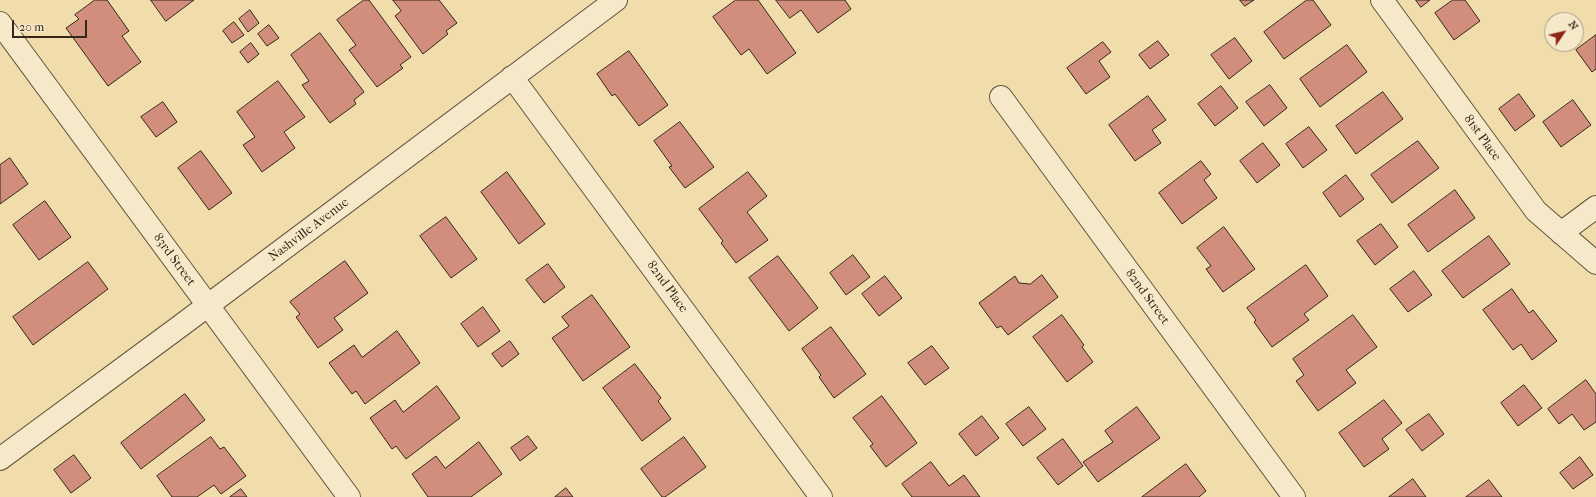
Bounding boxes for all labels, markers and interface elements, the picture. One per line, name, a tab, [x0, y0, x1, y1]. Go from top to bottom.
scale bar	[14, 12, 89, 38]
north arrow	[1544, 12, 1584, 52]
text: N	[1566, 18, 1581, 33]
text: 20 m	[19, 20, 44, 34]
street label: 81st Place	[1460, 112, 1504, 164]
street label: Nashville Avenue	[266, 195, 352, 265]
street label: 83rd Street	[150, 231, 198, 289]
street label: 82nd Place	[643, 258, 691, 316]
street label: 82nd Street	[1122, 266, 1172, 328]

